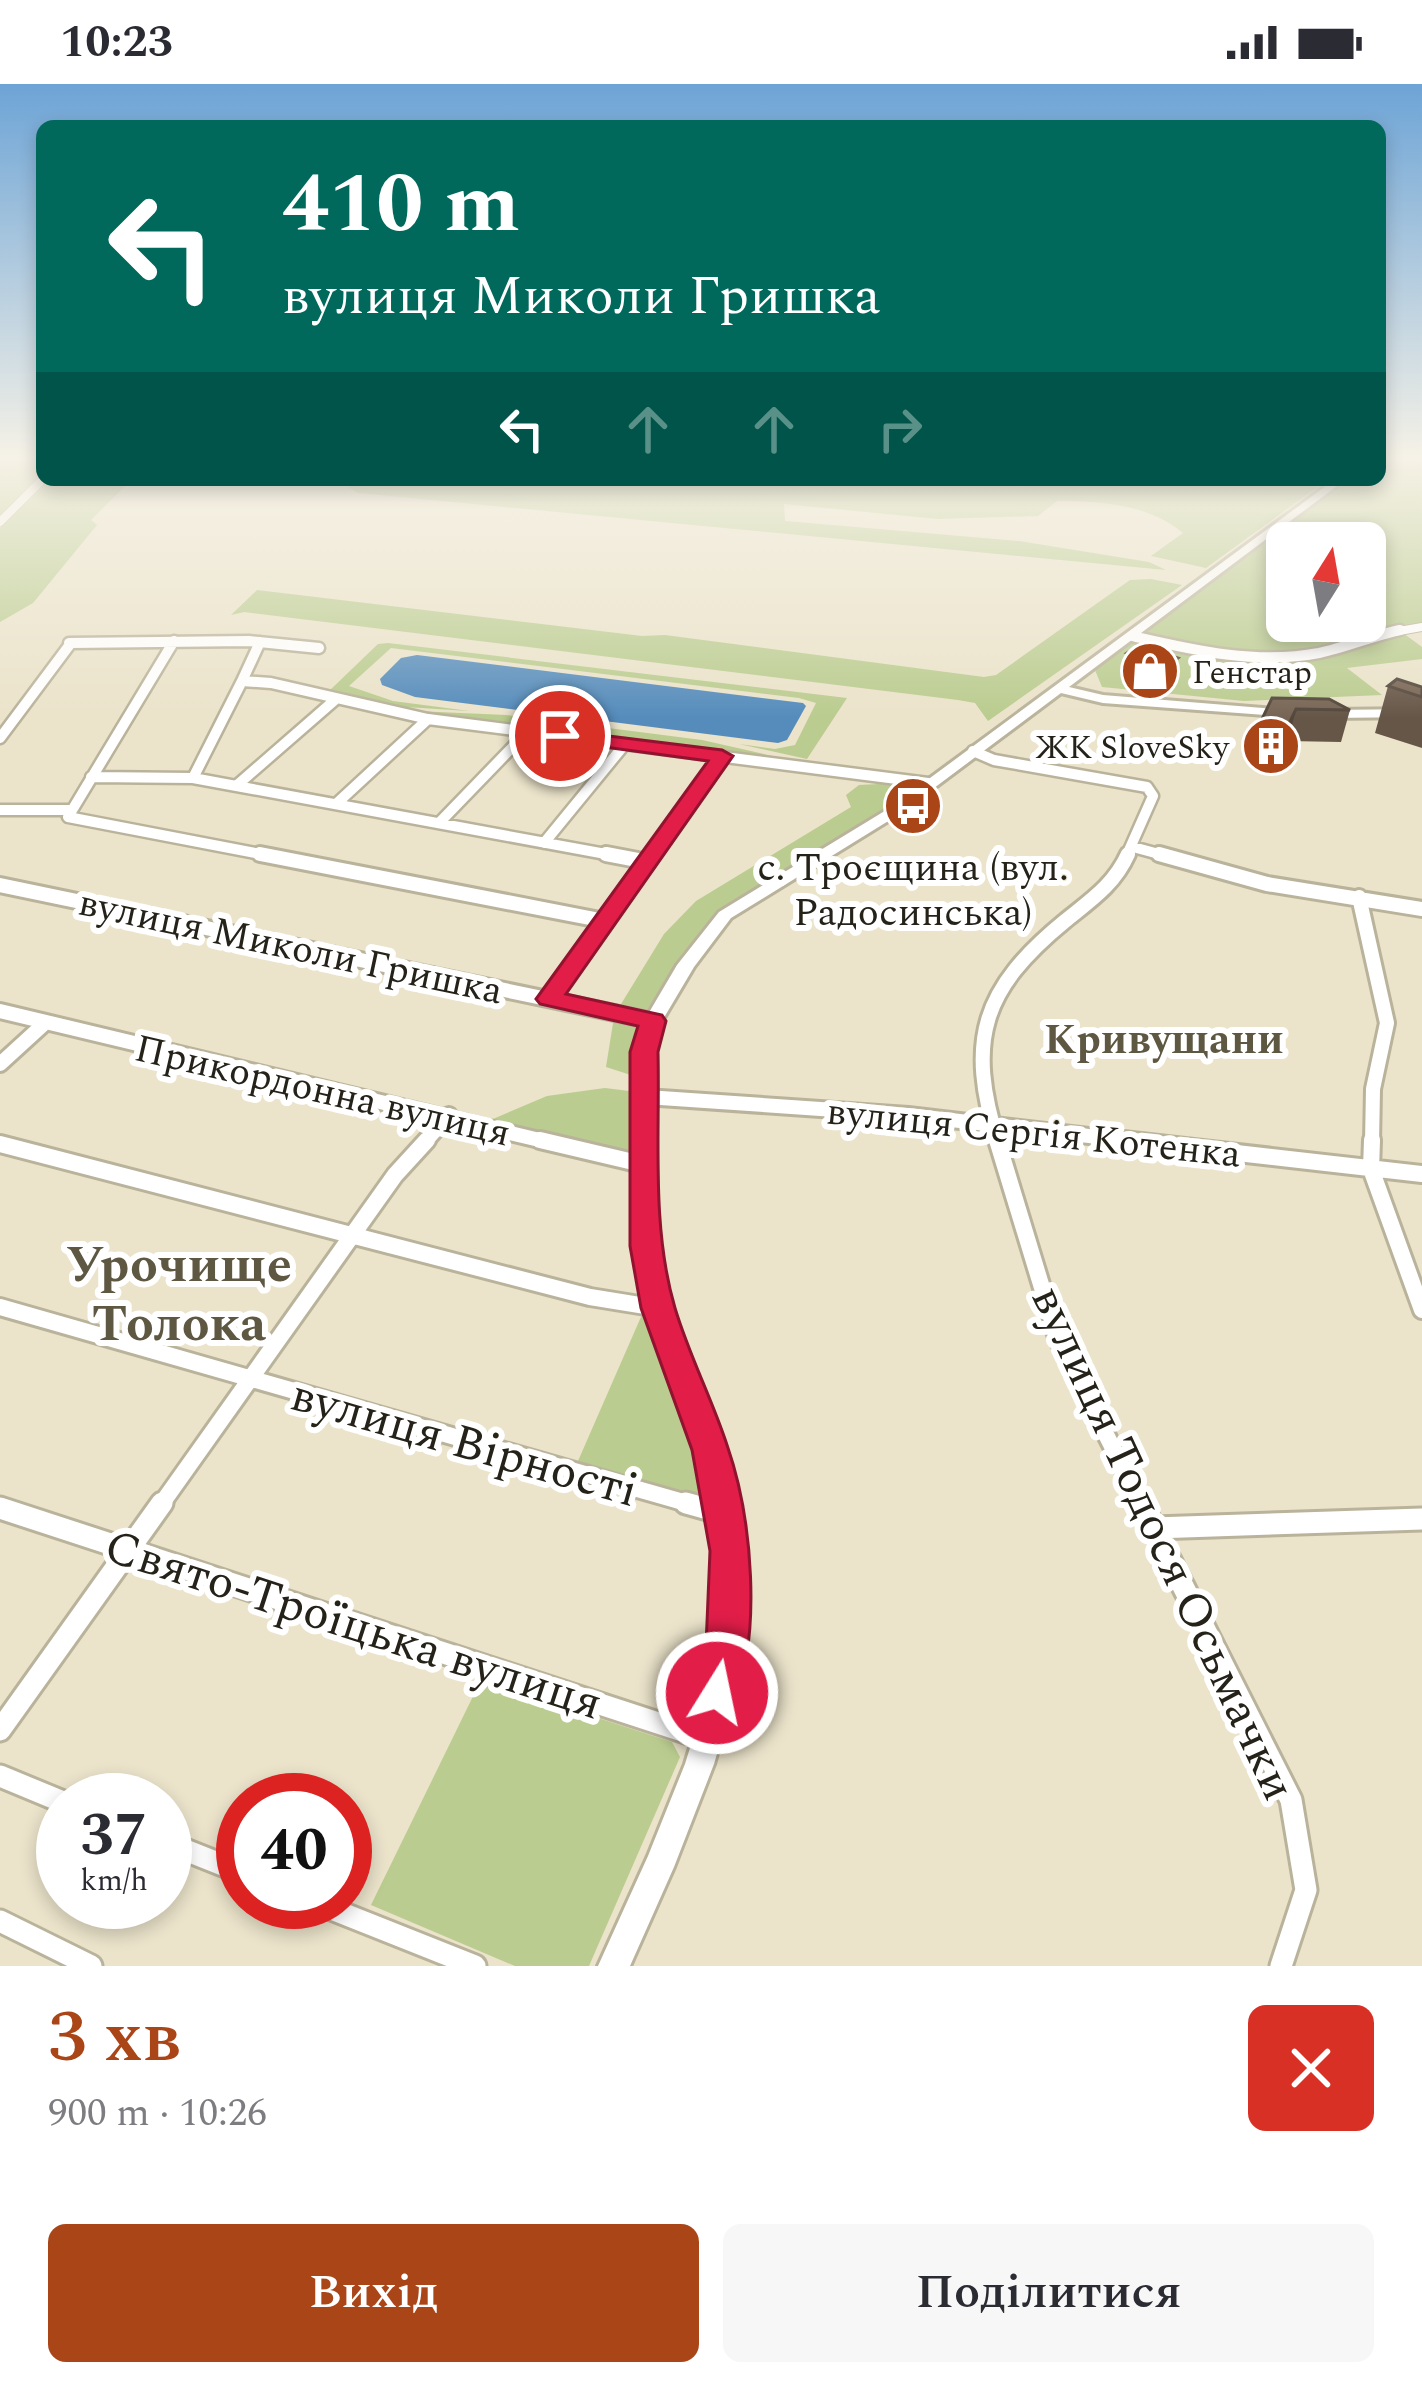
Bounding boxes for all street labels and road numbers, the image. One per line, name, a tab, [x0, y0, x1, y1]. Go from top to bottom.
street label: вулиця Миколи Гришка	[73, 874, 508, 1021]
street label: Прикордонна вулиця	[129, 1020, 516, 1163]
street label: вулиця Сергія Котенка	[824, 1082, 1244, 1185]
street label: вулиця Тодося Осьмачки	[1011, 1273, 1314, 1813]
street label: вулиця Вірності	[282, 1359, 646, 1528]
street label: Свято-Троїцька вулиця	[95, 1510, 611, 1740]

